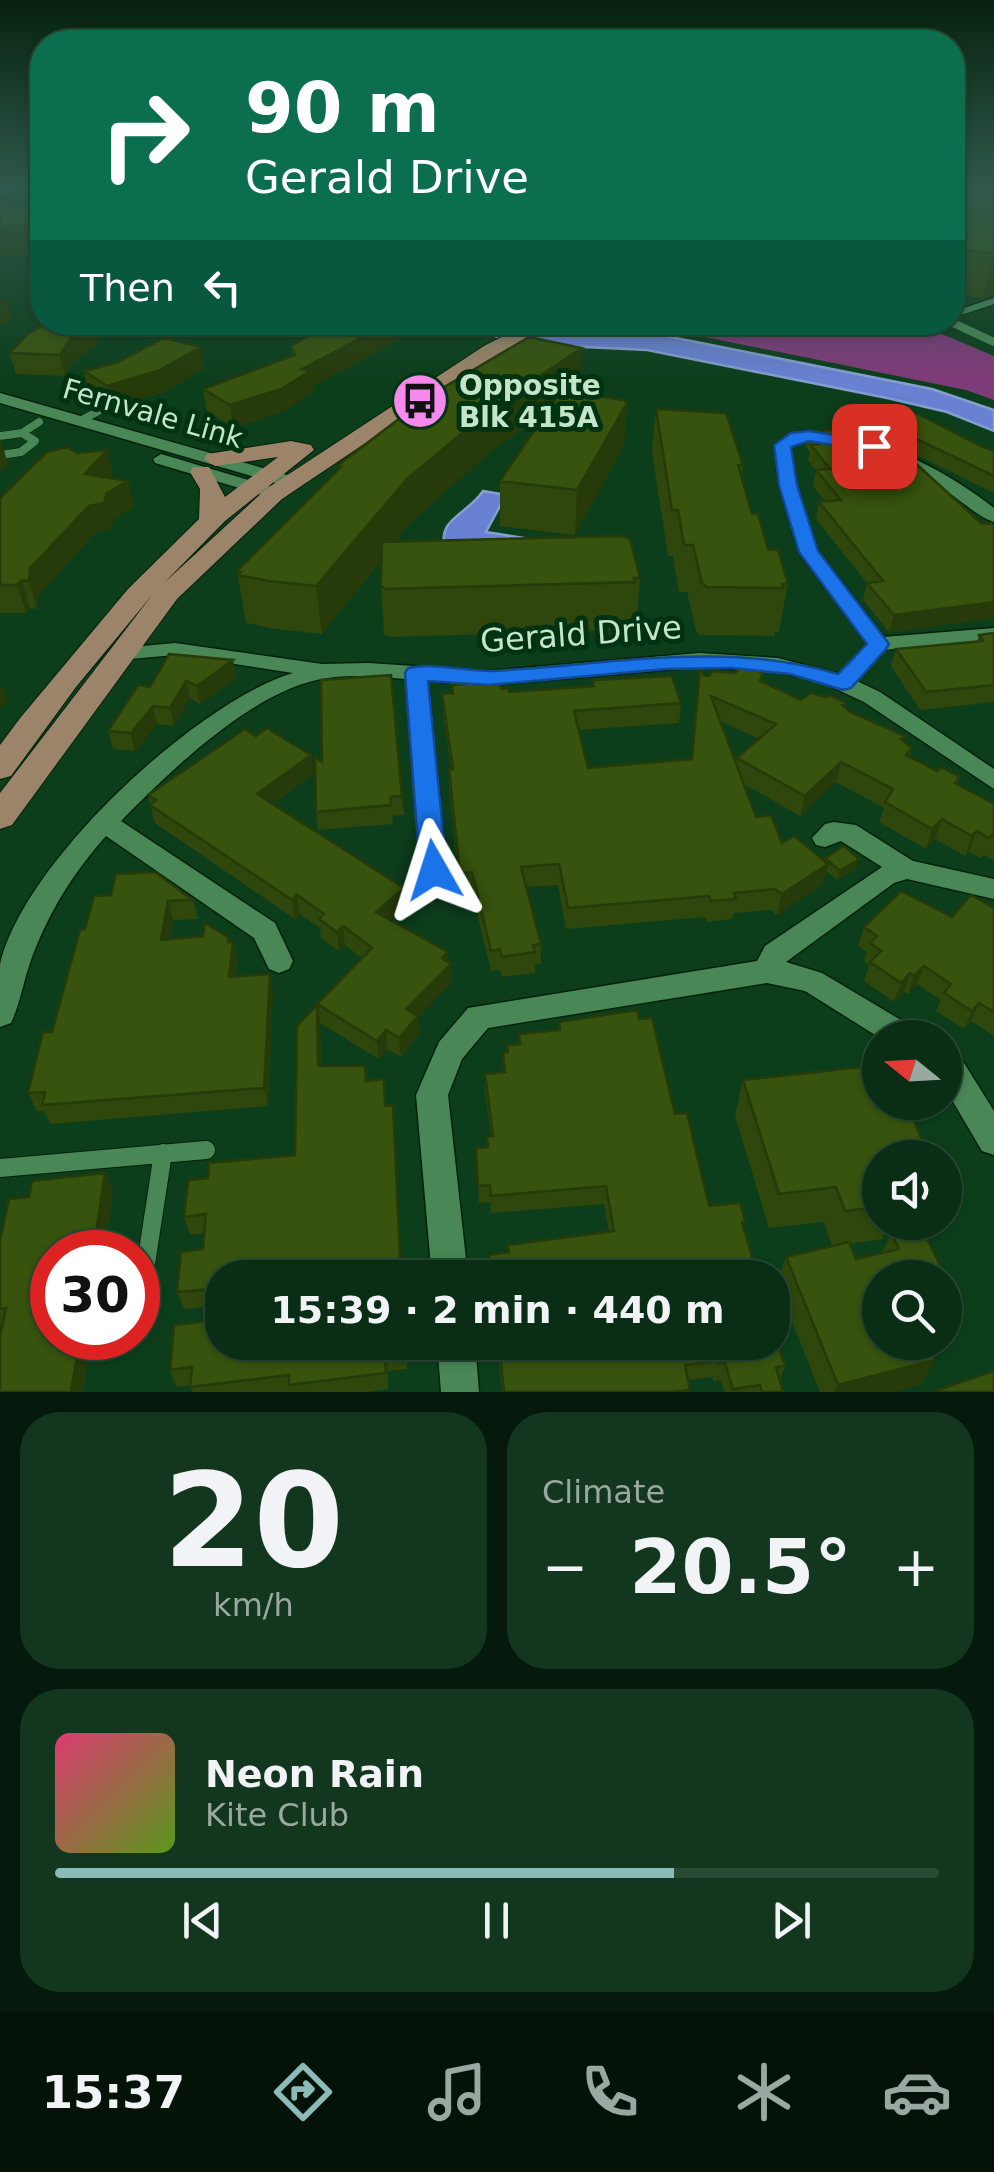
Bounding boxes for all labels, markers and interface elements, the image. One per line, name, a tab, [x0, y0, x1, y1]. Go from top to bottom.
text: 90 m	[245, 67, 440, 149]
icon: right	[80, 70, 210, 200]
text: Gerald Drive	[245, 151, 529, 204]
icon: left	[195, 260, 250, 315]
text: Then	[80, 266, 175, 310]
place label: Opposite Blk 415A	[459, 369, 601, 434]
bus stop icon: Opposite Blk 415A	[390, 371, 450, 431]
street label: Fernvale Link	[59, 372, 247, 455]
pin	[832, 404, 917, 489]
icon: arrive	[847, 419, 902, 474]
street label: Gerald Drive	[479, 608, 683, 660]
position arrow	[382, 818, 486, 922]
north arrow	[862, 1020, 962, 1120]
map controls	[862, 1020, 962, 1360]
button: sound	[862, 1140, 962, 1240]
speed limit sign: 30	[30, 1230, 160, 1360]
button: search	[862, 1260, 962, 1360]
text: 15:39 · 2 min · 440 m	[270, 1288, 725, 1332]
text: 20	[163, 1445, 344, 1597]
text: Climate	[542, 1473, 665, 1511]
text: 20.5°	[629, 1523, 852, 1611]
text: −	[542, 1535, 588, 1599]
text: +	[893, 1535, 939, 1599]
text: km/h	[213, 1586, 294, 1624]
text: Neon Rain	[205, 1752, 424, 1796]
text: Kite Club	[205, 1796, 349, 1834]
icon: previous	[175, 1893, 230, 1948]
icon: pause	[469, 1893, 524, 1948]
icon: next	[764, 1893, 819, 1948]
icon: directions	[268, 2057, 338, 2127]
icon: music	[422, 2057, 492, 2127]
icon: phone	[575, 2057, 645, 2127]
icon: climate	[729, 2057, 799, 2127]
icon: car	[882, 2057, 952, 2127]
text: 15:37	[42, 2066, 185, 2119]

